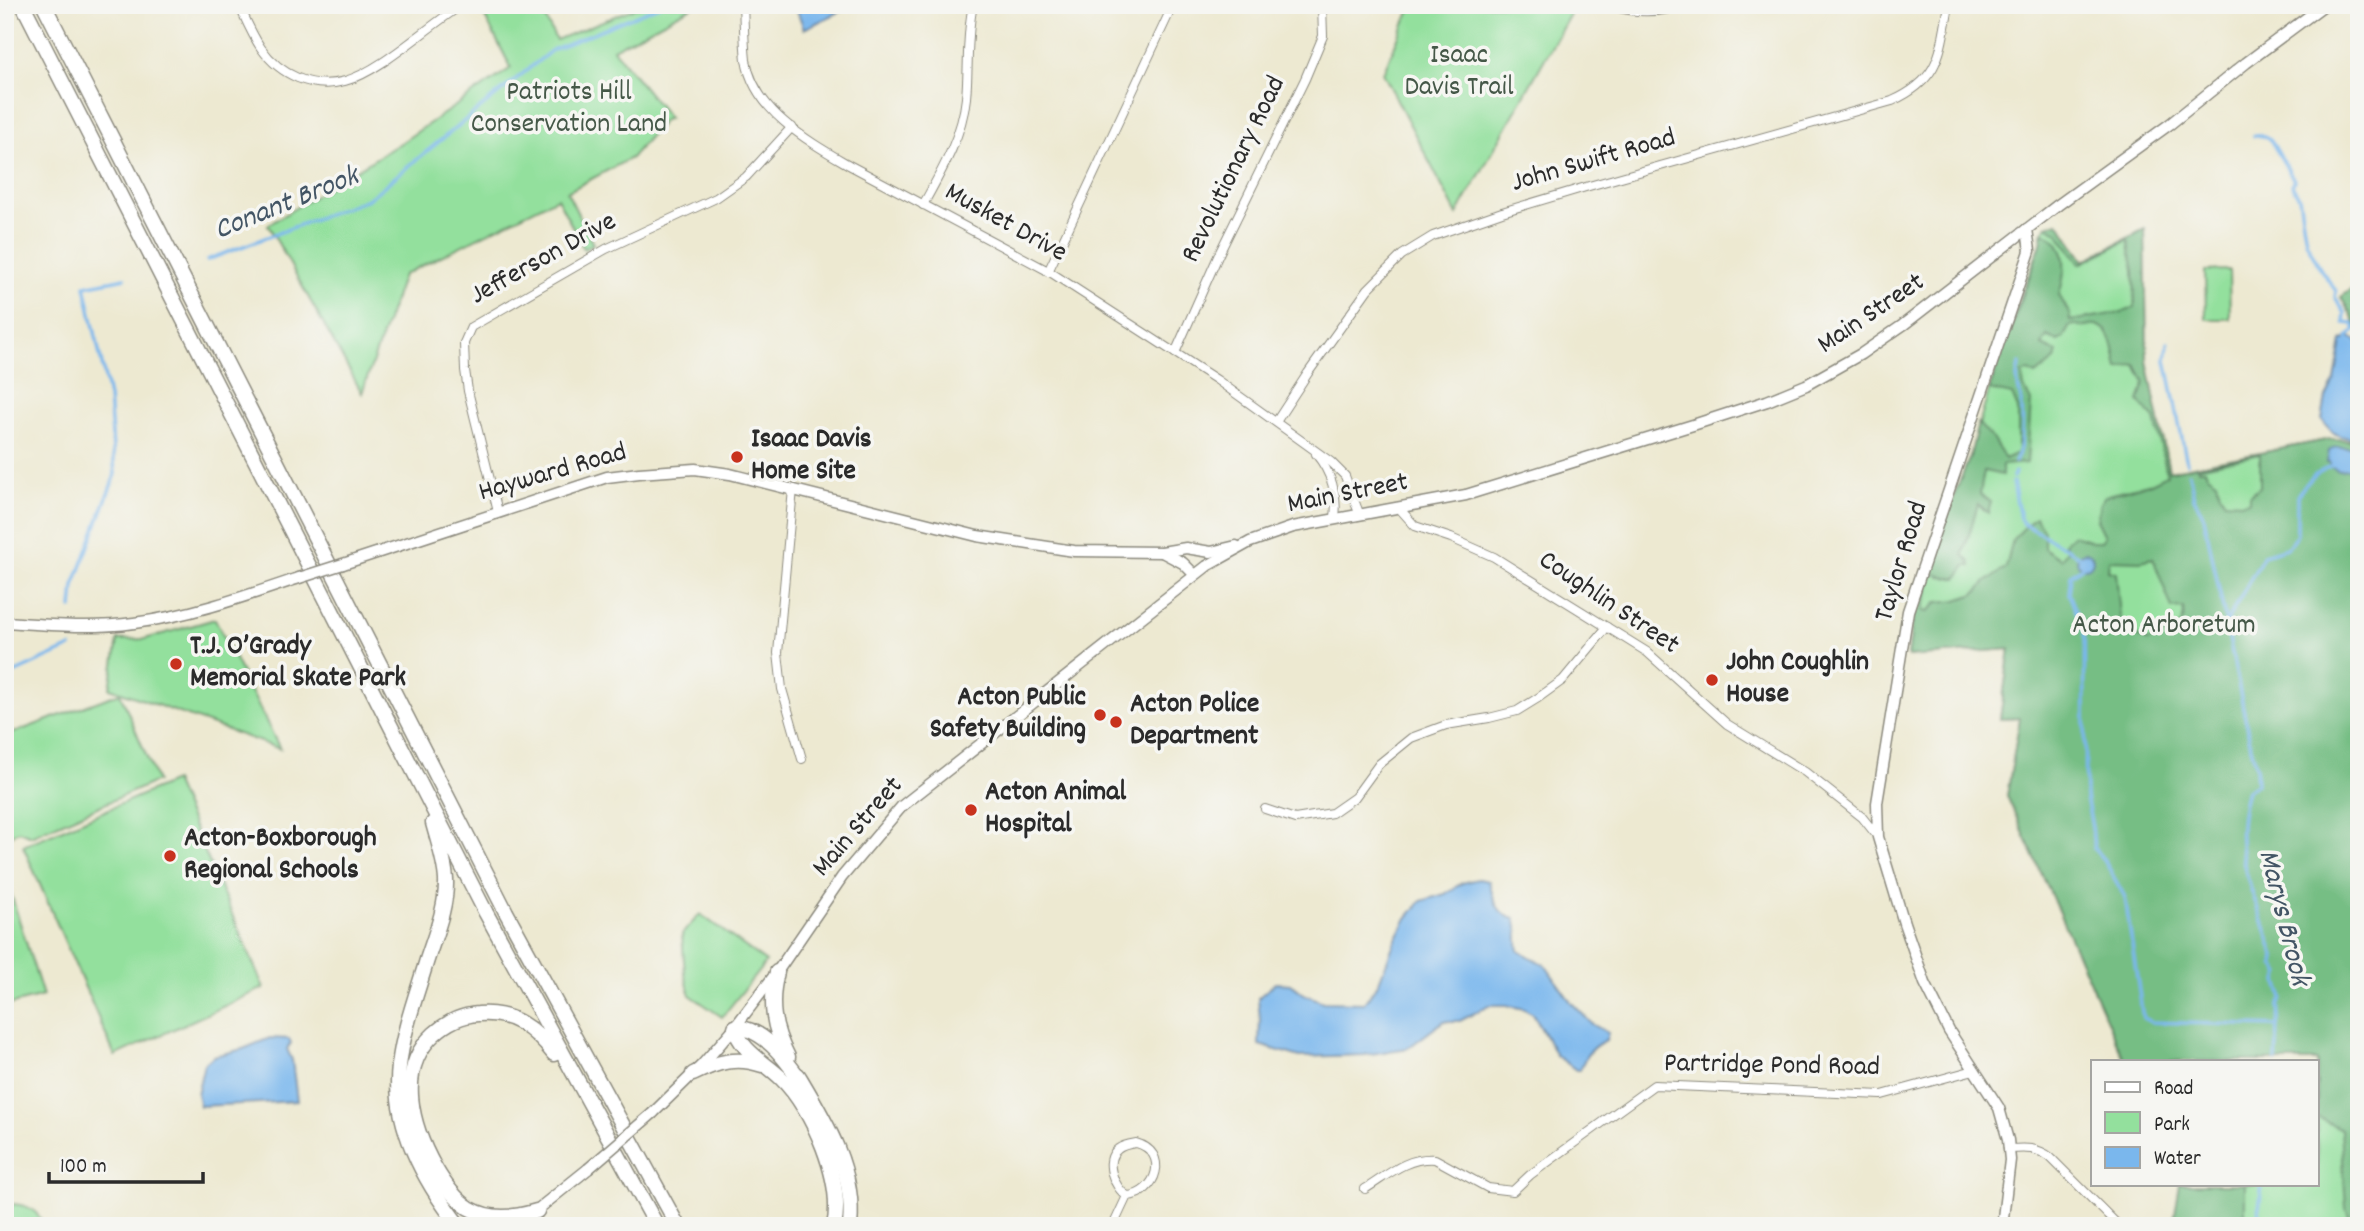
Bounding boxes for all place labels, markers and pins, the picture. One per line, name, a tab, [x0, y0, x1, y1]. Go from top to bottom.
place label: Isaac Davis Home Site	[751, 421, 872, 493]
marker: Isaac Davis Home Site	[729, 449, 745, 465]
place label: T.J. O’Grady Memorial Skate Park	[190, 628, 406, 700]
place label: John Coughlin House	[1726, 644, 1869, 716]
marker: T.J. O’Grady Memorial Skate Park	[168, 656, 184, 672]
marker: John Coughlin House	[1704, 672, 1720, 688]
place label: Acton Public Safety Building	[930, 679, 1086, 751]
place label: Acton Police Department	[1130, 686, 1259, 758]
marker: Acton Public Safety Building	[1092, 707, 1108, 723]
marker: Acton Police Department	[1108, 714, 1124, 730]
place label: Acton Animal Hospital	[985, 774, 1126, 846]
marker: Acton Animal Hospital	[963, 802, 979, 818]
place label: Acton-Boxborough Regional Schools	[184, 820, 377, 892]
marker: Acton-Boxborough Regional Schools	[162, 848, 178, 864]

